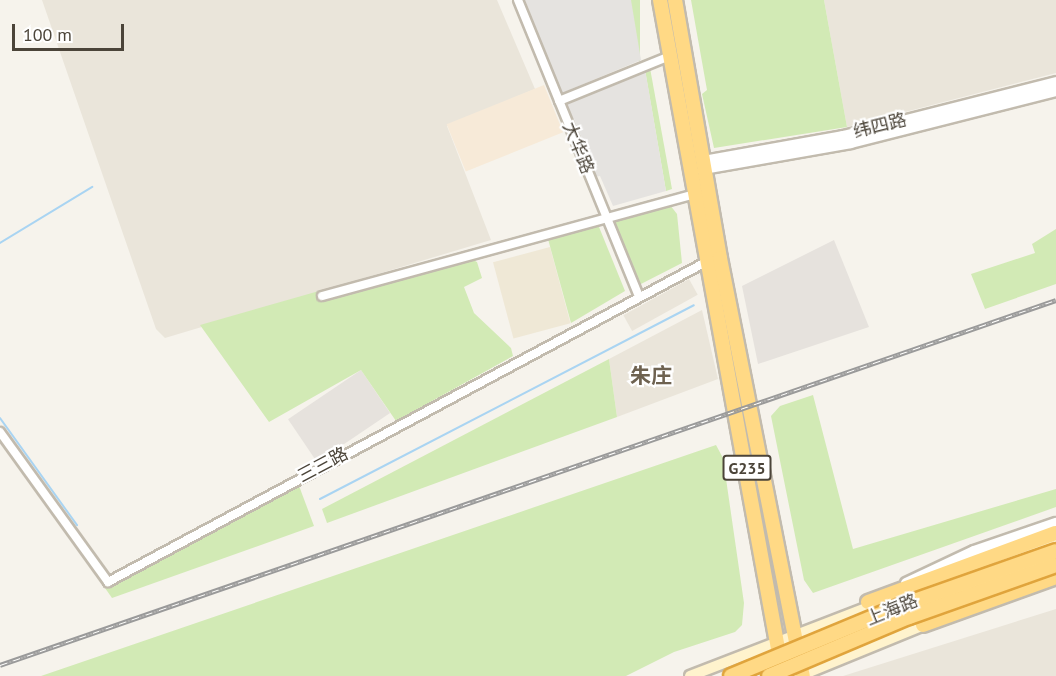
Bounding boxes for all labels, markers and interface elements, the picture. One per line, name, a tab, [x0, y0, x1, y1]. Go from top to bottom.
scale bar	[15, 12, 128, 50]
text: 100 m	[23, 23, 72, 46]
street label: 纬四路	[851, 109, 909, 143]
street label: 大华路	[558, 119, 598, 177]
district label: 朱庄	[630, 363, 672, 389]
street label: 三三路	[294, 443, 352, 487]
road number: G235	[722, 455, 772, 481]
street label: 上海路	[863, 590, 921, 630]

